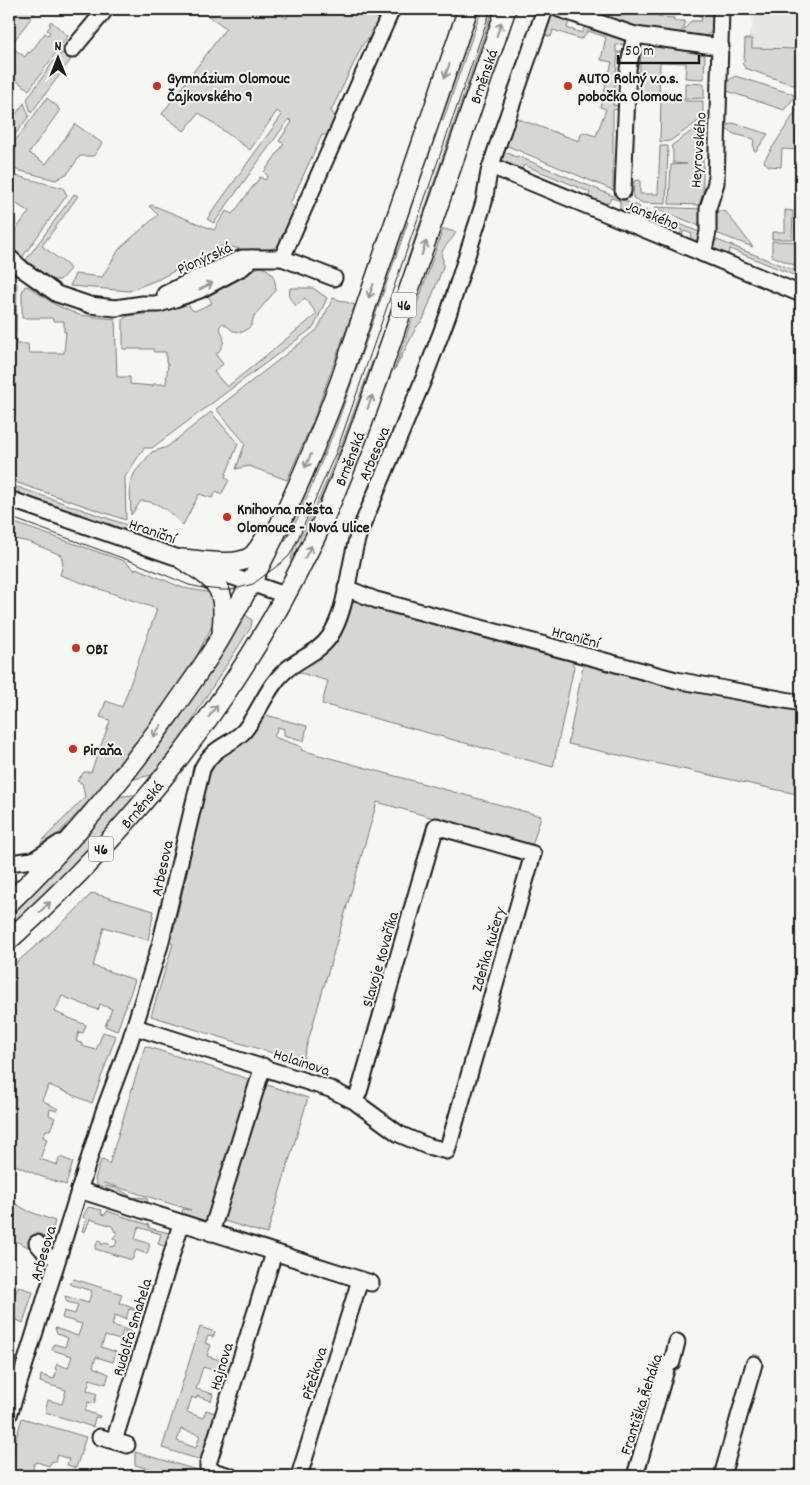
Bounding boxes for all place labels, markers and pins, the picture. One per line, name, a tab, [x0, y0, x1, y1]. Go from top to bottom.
place label: Gymnázium Olomouc Čajkovského 9	[167, 68, 291, 109]
place label: AUTO Rolný v.o.s. pobočka Olomouc	[578, 68, 683, 109]
marker: Gymnázium Olomouc Čajkovského 9	[151, 80, 163, 92]
marker: AUTO Rolný v.o.s. pobočka Olomouc	[562, 80, 574, 92]
place label: Knihovna města Olomouce - Nová Ulice	[237, 499, 370, 540]
marker: Knihovna města Olomouce - Nová Ulice	[221, 511, 233, 523]
place label: OBI	[86, 639, 109, 662]
marker: OBI	[70, 642, 82, 654]
place label: Piraňa	[83, 740, 123, 763]
marker: Piraňa	[67, 743, 79, 755]

